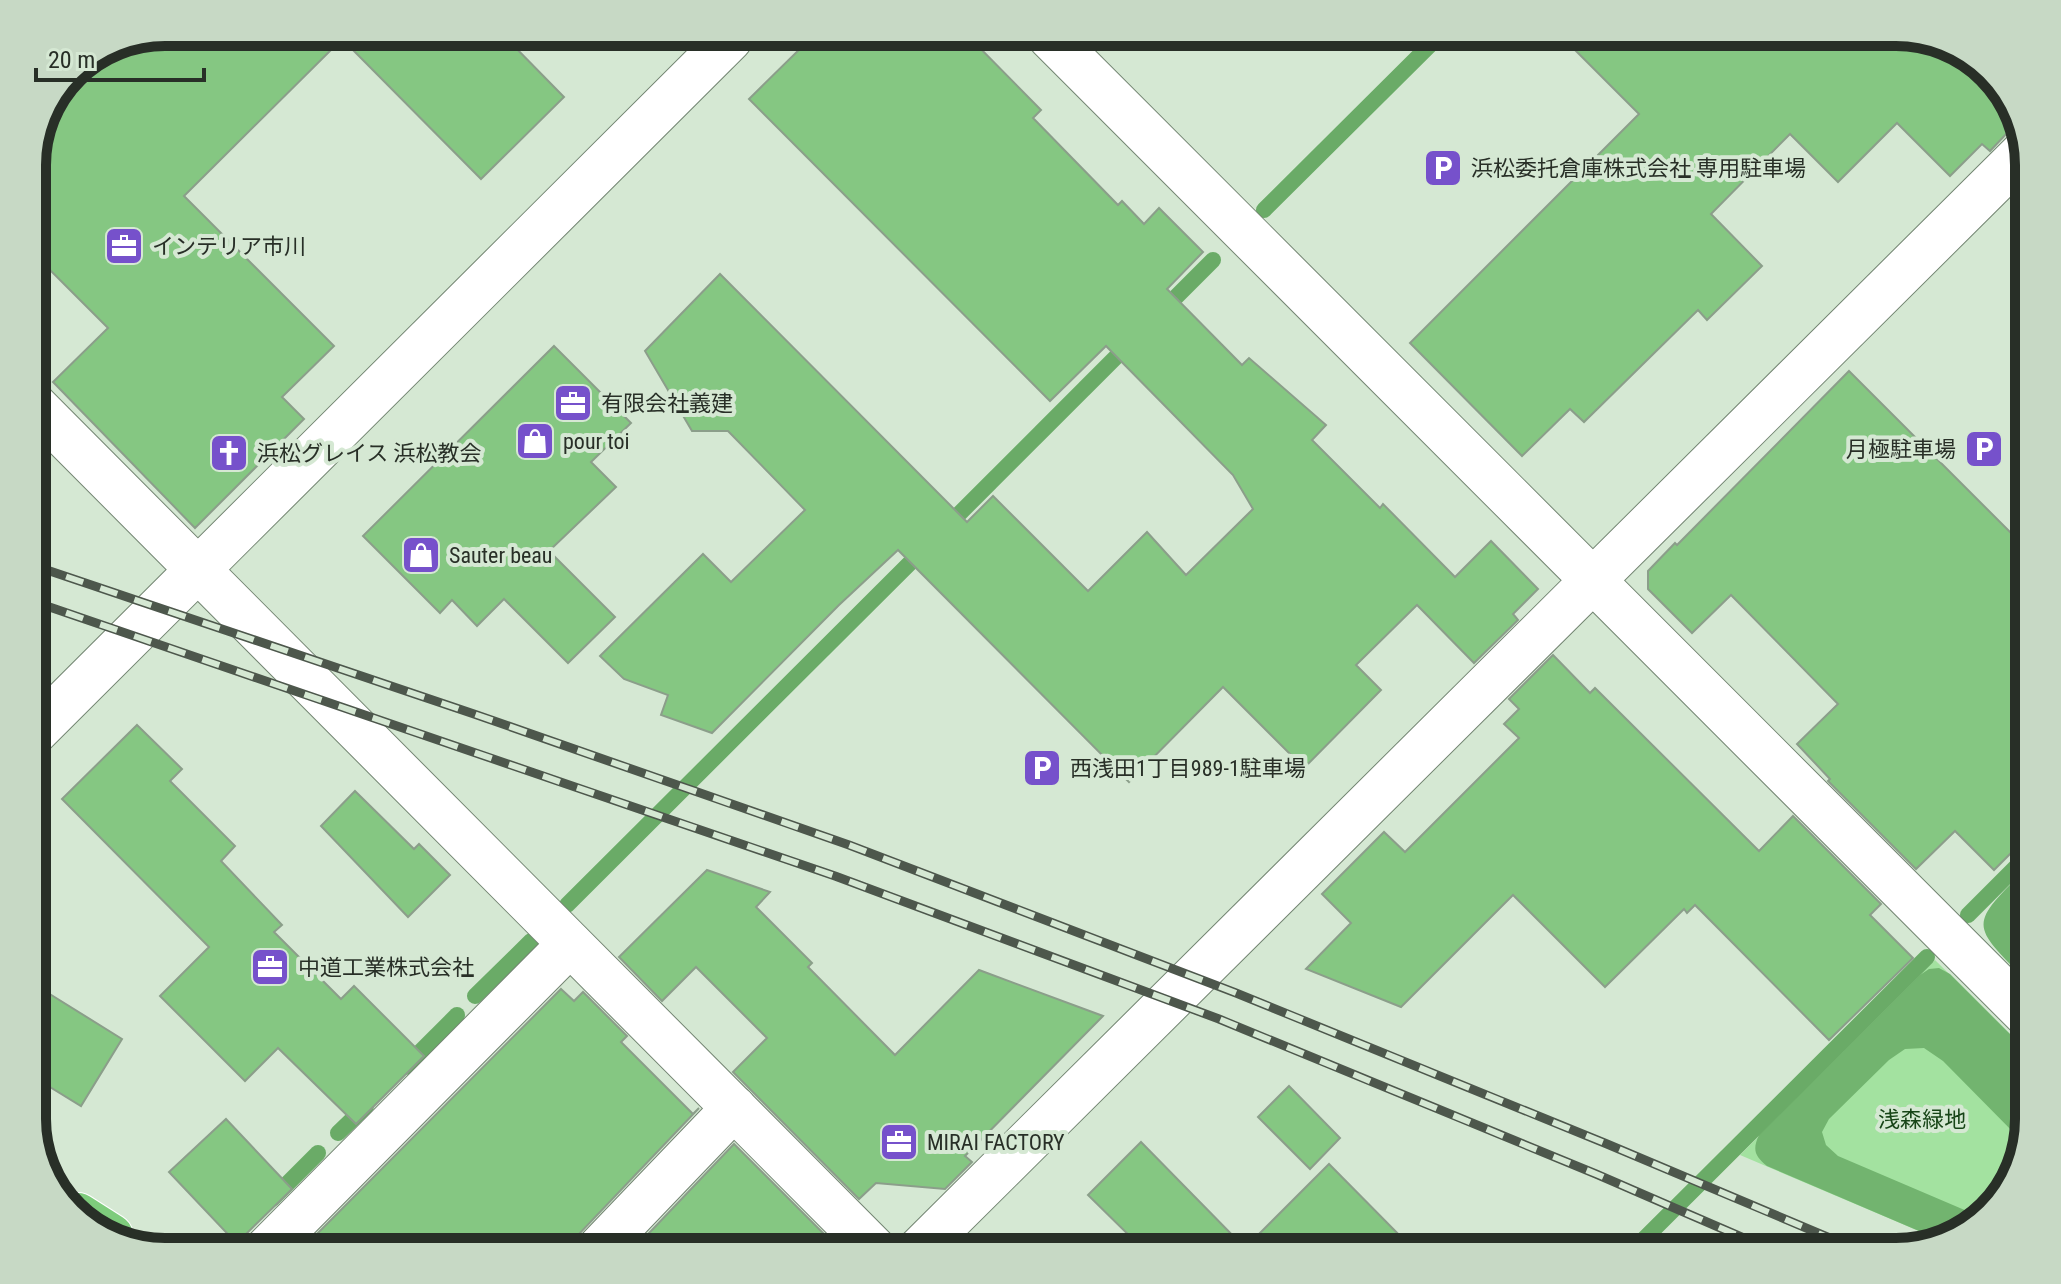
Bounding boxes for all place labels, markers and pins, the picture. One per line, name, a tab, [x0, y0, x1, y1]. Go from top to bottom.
parking icon: 浜松委托倉庫株式会社 専用駐車場	[1422, 147, 1464, 189]
place label: 浜松委托倉庫株式会社 専用駐車場	[1471, 156, 1806, 181]
office icon: インテリア市川	[103, 225, 145, 267]
place label: インテリア市川	[152, 234, 306, 259]
office icon: 有限会社義建	[552, 382, 594, 424]
place label: 有限会社義建	[601, 391, 733, 416]
shop icon: pour toi	[514, 420, 556, 462]
parking icon: 月極駐車場	[1963, 428, 2005, 470]
place label: pour toi	[563, 429, 630, 454]
church icon: 浜松グレイス 浜松教会	[208, 432, 250, 474]
place label: 月極駐車場	[1846, 437, 1956, 462]
place label: 浜松グレイス 浜松教会	[257, 441, 481, 466]
shop icon: Sauter beau	[400, 534, 442, 576]
place label: Sauter beau	[449, 543, 553, 568]
parking icon: 西浅田1丁目989-1駐車場	[1021, 747, 1063, 789]
place label: 西浅田1丁目989-1駐車場	[1070, 756, 1306, 781]
office icon: 中道工業株式会社	[249, 946, 291, 988]
place label: 中道工業株式会社	[298, 955, 474, 980]
office icon: MIRAI FACTORY	[878, 1121, 920, 1163]
place label: MIRAI FACTORY	[927, 1130, 1065, 1155]

